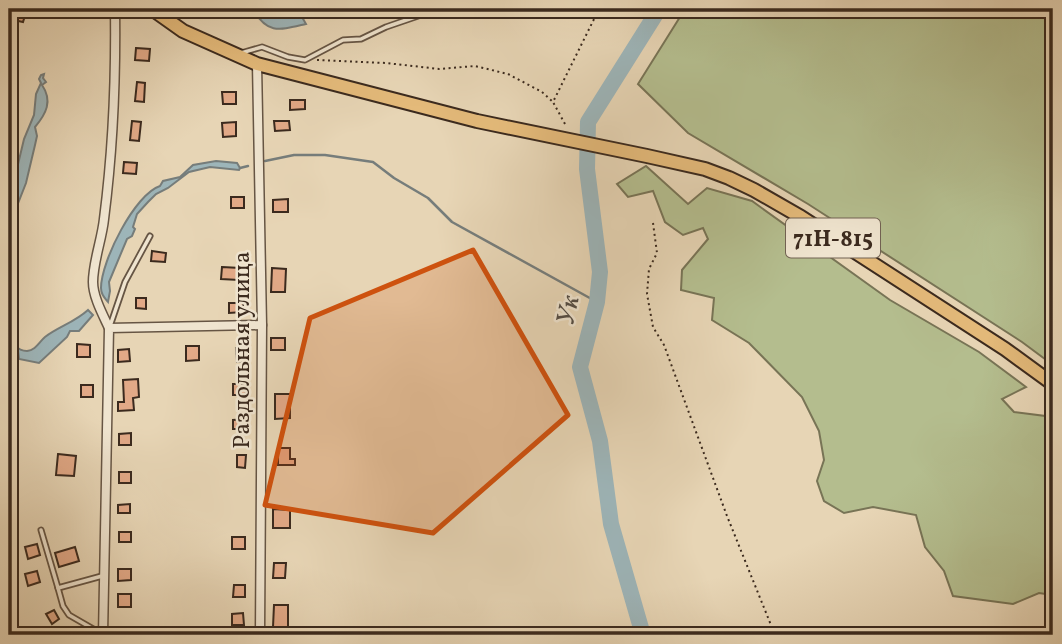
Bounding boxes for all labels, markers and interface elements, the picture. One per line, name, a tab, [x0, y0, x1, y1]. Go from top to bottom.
road number: 71Н-815	[786, 218, 880, 258]
street label: Раздольная улица	[226, 251, 260, 449]
water label: Ук	[548, 292, 590, 328]

